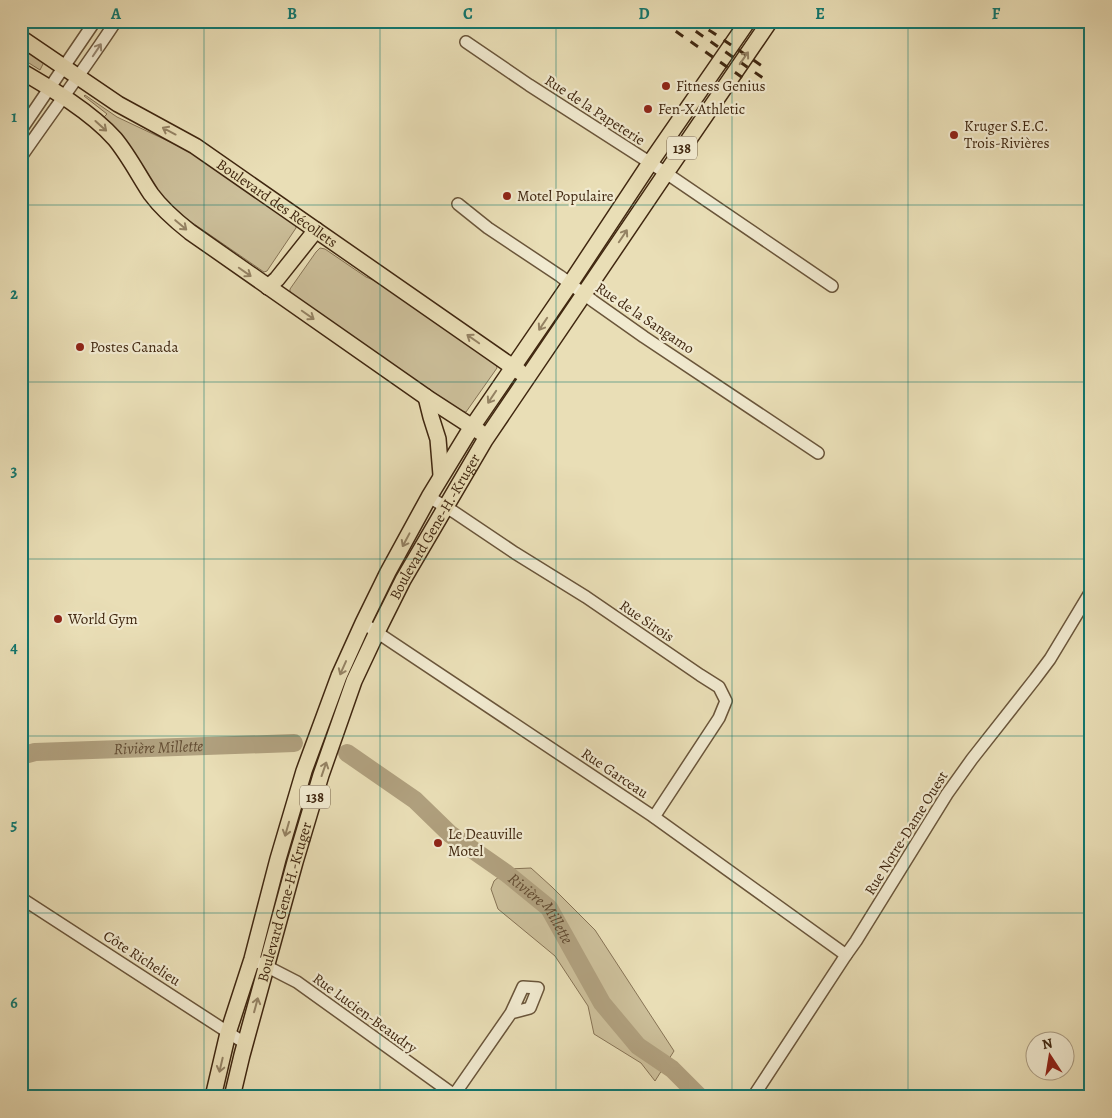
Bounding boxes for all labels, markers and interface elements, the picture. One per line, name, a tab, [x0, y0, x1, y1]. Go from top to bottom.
text: A	[110, 3, 122, 25]
text: B	[287, 3, 297, 25]
text: C	[463, 3, 473, 25]
text: D	[638, 3, 650, 25]
text: E	[815, 3, 825, 25]
text: F	[992, 3, 1001, 25]
one-way arrow	[93, 43, 103, 57]
one-way arrow	[739, 52, 749, 66]
street label: Rue de la Papeterie	[541, 70, 649, 150]
place label: Fitness Genius	[676, 76, 766, 96]
marker: Fitness Genius	[660, 80, 672, 92]
place label: Fen-X Athletic	[658, 99, 745, 119]
marker: Fen-X Athletic	[642, 103, 654, 115]
text: 1	[11, 106, 17, 128]
place label: Kruger S.E.C. Trois-Rivières	[964, 116, 1050, 153]
one-way arrow	[95, 121, 108, 132]
one-way arrow	[162, 126, 177, 136]
marker: Kruger S.E.C. Trois-Rivières	[948, 129, 960, 141]
road number: 138	[667, 136, 697, 160]
street label: Boulevard des Récollets	[213, 154, 341, 252]
place label: Motel Populaire	[517, 186, 614, 206]
marker: Motel Populaire	[501, 190, 513, 202]
one-way arrow	[175, 220, 188, 231]
one-way arrow	[618, 229, 628, 243]
one-way arrow	[238, 267, 252, 277]
street label: Rue de la Sangamo	[592, 278, 698, 358]
text: 2	[10, 283, 18, 305]
one-way arrow	[301, 310, 315, 320]
one-way arrow	[537, 317, 548, 331]
one-way arrow	[466, 334, 480, 344]
place label: Postes Canada	[90, 337, 178, 357]
marker: Postes Canada	[74, 341, 86, 353]
one-way arrow	[487, 390, 498, 404]
street label: Boulevard Gene-H.-Kruger	[385, 450, 485, 603]
text: 3	[11, 460, 18, 482]
one-way arrow	[401, 532, 411, 547]
street label: Rue Sirois	[616, 595, 678, 647]
place label: World Gym	[67, 609, 138, 629]
marker: World Gym	[52, 613, 64, 625]
text: 4	[10, 637, 18, 659]
one-way arrow	[337, 660, 347, 675]
water label: Rivière Millette	[113, 735, 204, 760]
street label: Rue Garceau	[578, 743, 653, 803]
one-way arrow	[319, 761, 329, 777]
street label: Rue Notre-Dame Ouest	[860, 767, 952, 899]
road number: 138	[300, 786, 330, 809]
text: 5	[11, 814, 18, 836]
street label: Boulevard Gene-H.-Kruger	[252, 819, 317, 984]
one-way arrow	[281, 820, 291, 836]
place label: Le Deauville Motel	[448, 824, 523, 861]
marker: Le Deauville Motel	[432, 837, 444, 849]
water label: Rivière Millette	[503, 868, 578, 948]
street label: Côte Richelieu	[100, 926, 185, 991]
street label: Rue Lucien-Beaudry	[309, 968, 421, 1058]
text: 6	[10, 992, 18, 1014]
one-way arrow	[252, 998, 262, 1014]
north arrow	[1024, 1030, 1074, 1080]
text: N	[1040, 1033, 1054, 1054]
one-way arrow	[216, 1056, 225, 1072]

